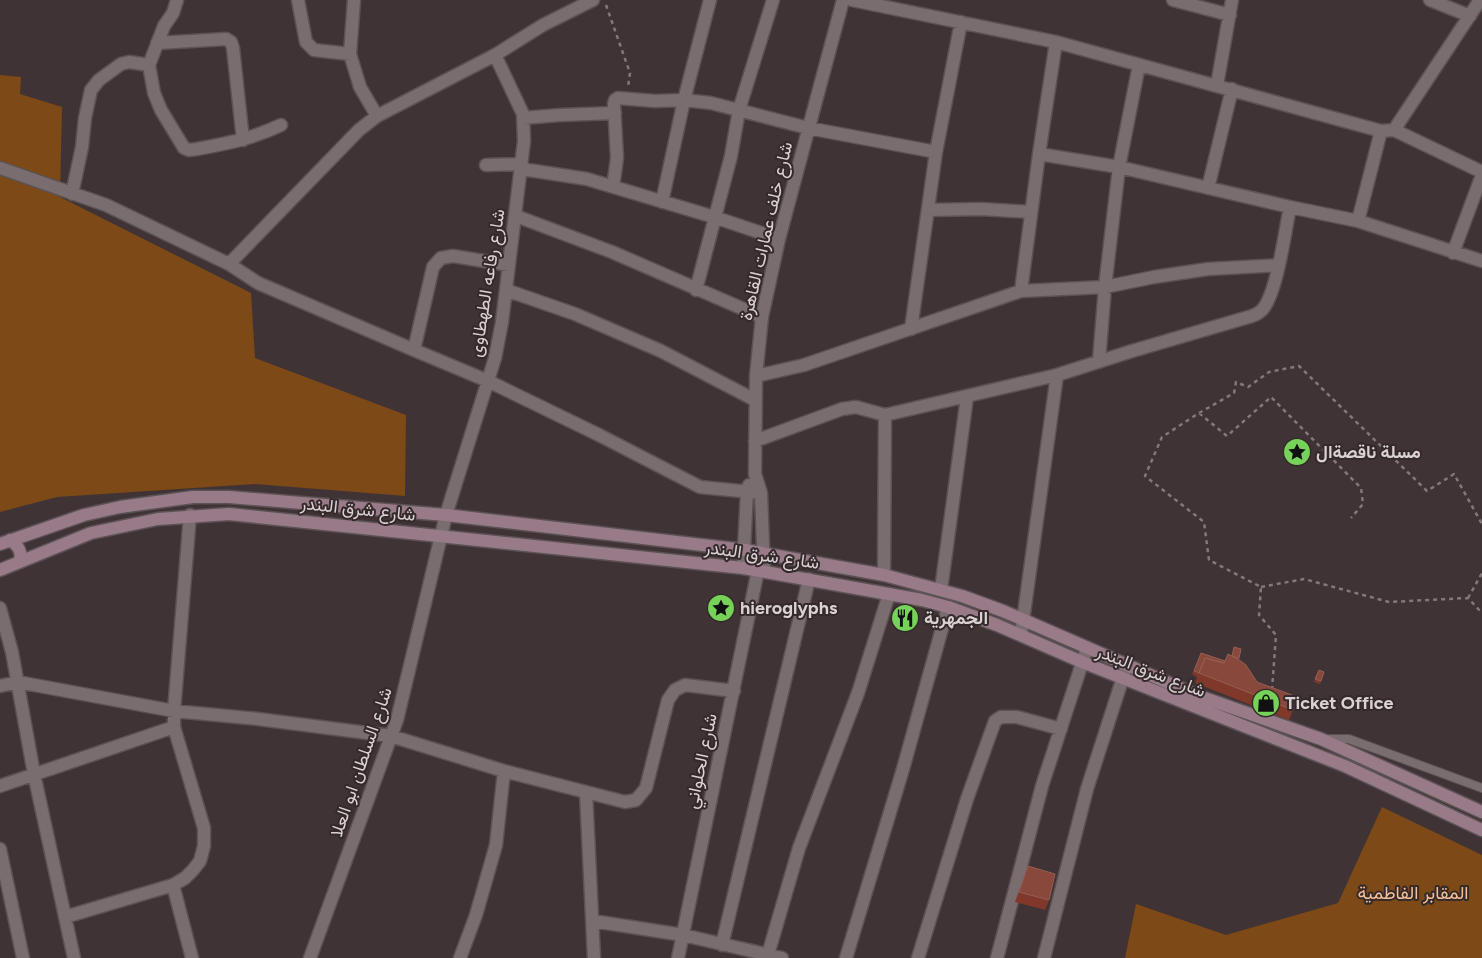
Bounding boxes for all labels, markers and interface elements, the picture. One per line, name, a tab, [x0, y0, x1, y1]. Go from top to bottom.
street label: شارع خلف عمارات القاهرة	[735, 139, 798, 323]
street label: شارع رفاعه الطهطاوى	[464, 207, 511, 359]
place icon: مسلة ناقصةال	[1282, 437, 1312, 467]
place label: مسلة ناقصةال	[1316, 441, 1421, 463]
street label: شارع شرق البندر	[298, 492, 417, 527]
street label: شارع شرق البندر	[702, 536, 821, 575]
place icon: hieroglyphs	[706, 593, 736, 623]
place label: hieroglyphs	[740, 597, 838, 619]
restaurant icon: الجمهرية	[890, 603, 920, 633]
place label: الجمهرية	[924, 607, 988, 629]
street label: شارع شرق البندر	[1092, 640, 1209, 703]
street label: شارع السلطان ابو العلا	[325, 684, 398, 840]
shop icon: Ticket Office	[1251, 688, 1281, 718]
place label: Ticket Office	[1285, 692, 1394, 714]
street label: شارع الحلواني	[680, 711, 726, 812]
park label: المقابر الفاطمية	[1358, 882, 1469, 904]

